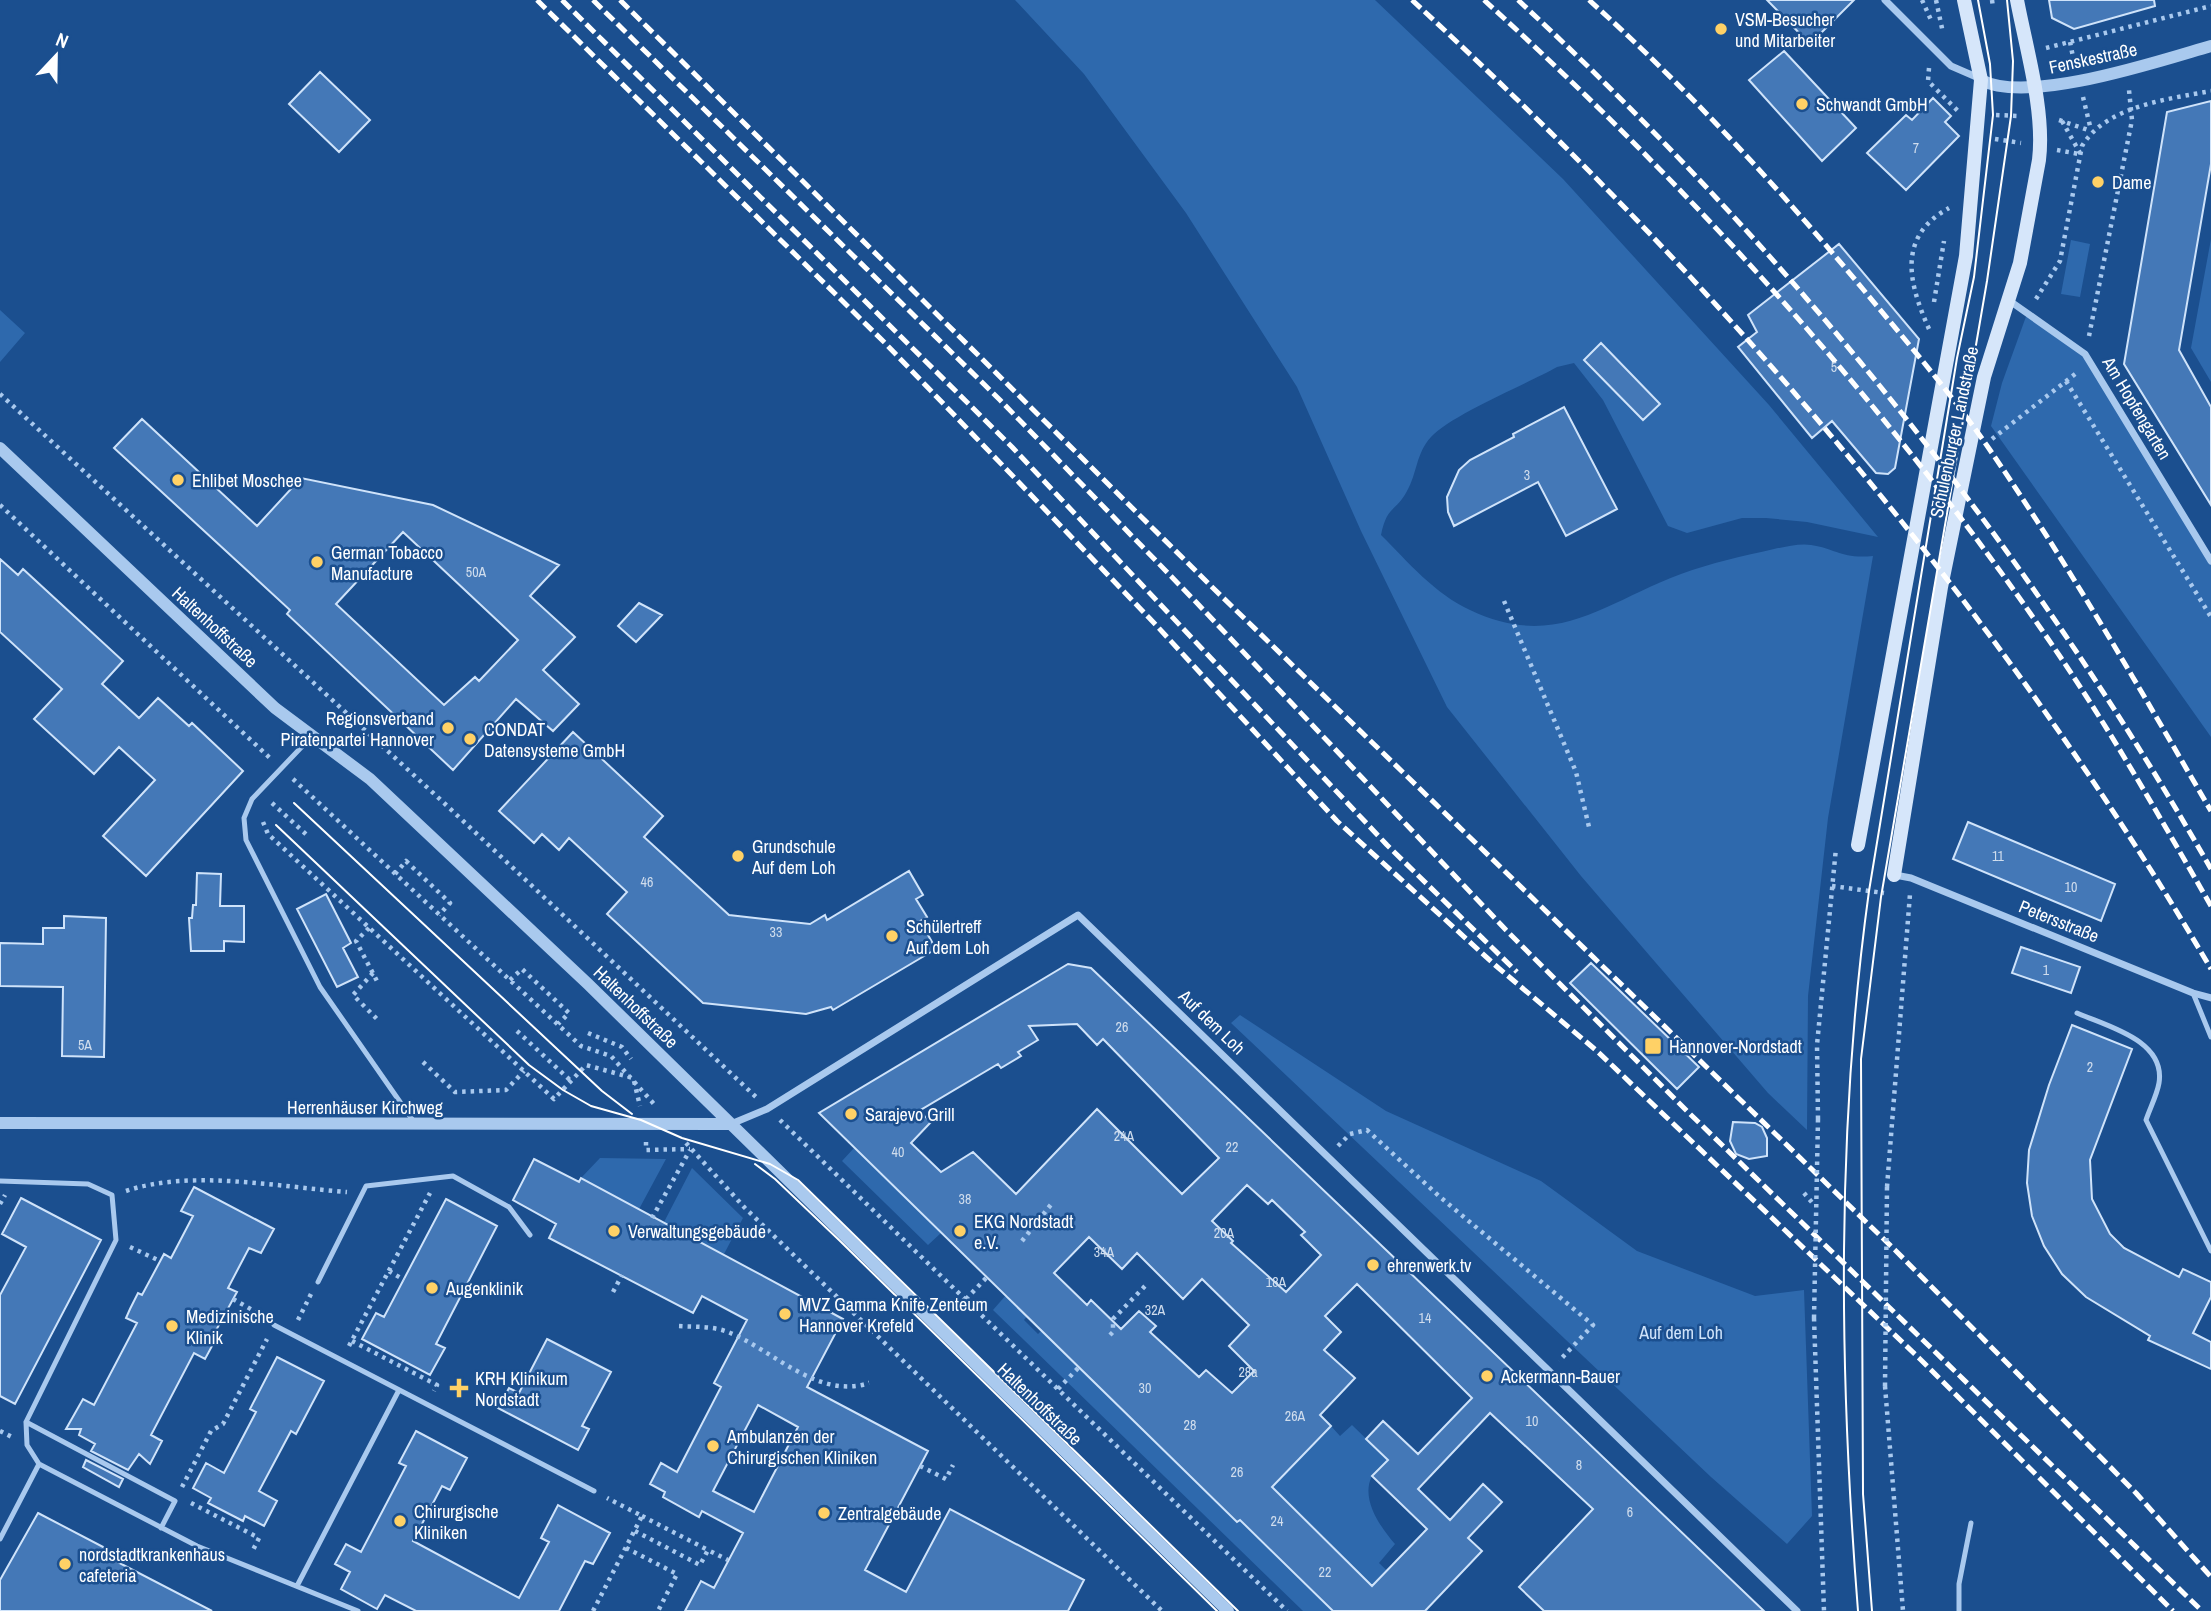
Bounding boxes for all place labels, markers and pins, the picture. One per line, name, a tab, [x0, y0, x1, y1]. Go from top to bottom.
place label: VSM-Besucher und Mitarbeiter	[1735, 7, 1835, 53]
marker: VSM-Besucher und Mitarbeiter	[1713, 21, 1729, 37]
place label: Schwandt GmbH	[1816, 92, 1928, 117]
marker: Schwandt GmbH	[1794, 96, 1810, 112]
place label: Dame	[2112, 170, 2151, 195]
marker: Dame	[2090, 174, 2106, 190]
place label: Ehlibet Moschee	[192, 468, 302, 493]
marker: Ehlibet Moschee	[170, 472, 186, 488]
place label: German Tobacco Manufacture	[331, 540, 443, 586]
marker: German Tobacco Manufacture	[309, 554, 325, 570]
place label: Regionsverband Piratenpartei Hannover	[281, 706, 434, 752]
place label: CONDAT Datensysteme GmbH	[484, 717, 625, 763]
marker: Regionsverband Piratenpartei Hannover	[440, 720, 456, 736]
marker: CONDAT Datensysteme GmbH	[462, 731, 478, 747]
place label: Grundschule Auf dem Loh	[751, 834, 836, 880]
marker: Grundschule Auf dem Loh	[730, 848, 746, 864]
place label: Schülertreff Auf dem Loh	[905, 914, 990, 960]
marker: Schülertreff Auf dem Loh	[884, 928, 900, 944]
place label: Hannover-Nordstadt	[1669, 1034, 1802, 1059]
marker: Hannover-Nordstadt	[1643, 1036, 1663, 1056]
place label: Sarajevo Grill	[865, 1102, 954, 1127]
marker: Sarajevo Grill	[843, 1106, 859, 1122]
place label: EKG Nordstadt e.V.	[974, 1209, 1073, 1255]
place label: Verwaltungsgebäude	[628, 1219, 766, 1244]
marker: Verwaltungsgebäude	[606, 1223, 622, 1239]
marker: EKG Nordstadt e.V.	[952, 1223, 968, 1239]
place label: ehrenwerk.tv	[1387, 1253, 1472, 1278]
marker: ehrenwerk.tv	[1365, 1257, 1381, 1273]
place label: Augenklinik	[445, 1276, 524, 1301]
marker: Augenklinik	[424, 1280, 440, 1296]
place label: MVZ Gamma Knife Zenteum Hannover Krefeld	[799, 1292, 988, 1338]
place label: Medizinische Klinik	[186, 1304, 274, 1350]
marker: MVZ Gamma Knife Zenteum Hannover Krefeld	[777, 1306, 793, 1322]
marker: Medizinische Klinik	[164, 1318, 180, 1334]
place label: Ackermann-Bauer	[1500, 1364, 1620, 1389]
place label: KRH Klinikum Nordstadt	[475, 1366, 568, 1412]
marker: Ackermann-Bauer	[1479, 1368, 1495, 1384]
marker: KRH Klinikum Nordstadt	[449, 1378, 469, 1398]
place label: Ambulanzen der Chirurgischen Kliniken	[726, 1424, 877, 1470]
marker: Ambulanzen der Chirurgischen Kliniken	[705, 1438, 721, 1454]
place label: Chirurgische Kliniken	[414, 1499, 499, 1545]
place label: Zentralgebäude	[838, 1501, 941, 1526]
marker: Zentralgebäude	[816, 1505, 832, 1521]
marker: Chirurgische Kliniken	[392, 1513, 408, 1529]
place label: nordstadtkrankenhaus cafeteria	[79, 1542, 225, 1588]
marker: nordstadtkrankenhaus cafeteria	[57, 1556, 73, 1572]

